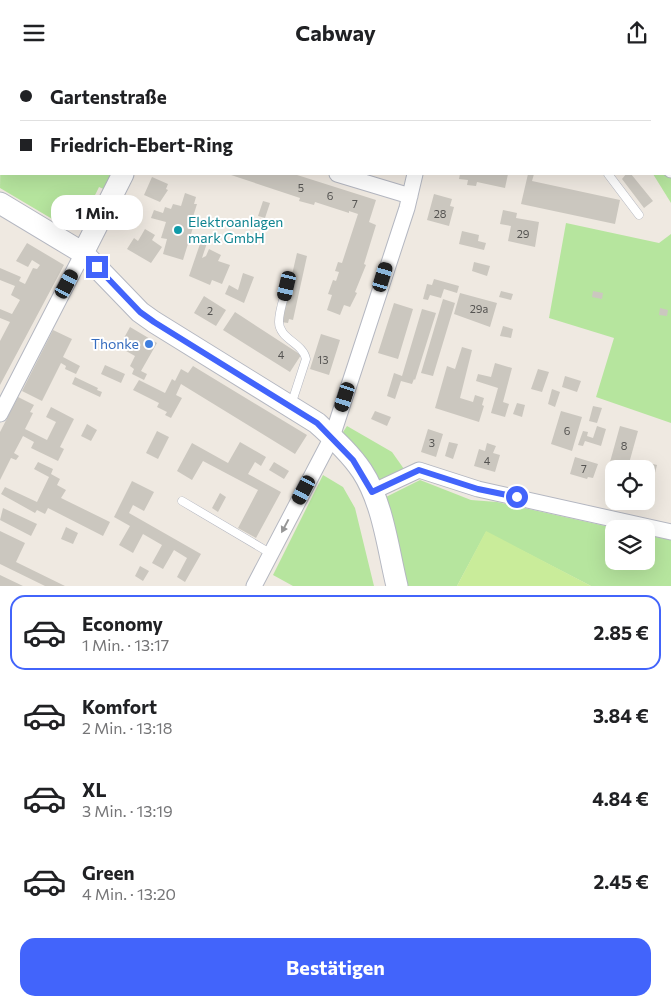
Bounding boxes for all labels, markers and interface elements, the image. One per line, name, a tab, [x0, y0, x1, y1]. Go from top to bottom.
icon: menu	[20, 19, 48, 47]
text: Cabway	[295, 19, 376, 46]
icon: share	[623, 19, 651, 47]
text: Gartenstraße	[50, 85, 167, 108]
text: Friedrich-Ebert-Ring	[50, 133, 233, 156]
house number: 5	[298, 181, 304, 194]
house number: 6	[327, 189, 334, 202]
callout: 1 Min.	[51, 195, 143, 229]
house number: 7	[352, 197, 358, 210]
text: 1 Min.	[75, 203, 119, 222]
house number: 28	[434, 207, 447, 220]
place label: Elektroanlagen mark GmbH	[188, 213, 283, 246]
marker: Elektroanlagen mark GmbH	[172, 224, 184, 236]
house number: 29	[517, 227, 530, 240]
route end	[86, 256, 108, 278]
car	[371, 260, 394, 294]
car	[53, 267, 80, 301]
car	[276, 270, 297, 302]
house number: 29a	[470, 302, 488, 315]
house number: 2	[207, 304, 213, 317]
place label: Thonke	[91, 335, 139, 352]
marker: Thonke	[143, 338, 155, 350]
house number: 4	[278, 348, 285, 361]
house number: 13	[318, 353, 328, 366]
car	[333, 380, 356, 414]
house number: 6	[564, 424, 571, 437]
house number: 3	[429, 436, 435, 449]
house number: 8	[621, 439, 628, 452]
house number: 4	[484, 454, 491, 467]
map controls	[605, 460, 655, 570]
button: locate	[605, 460, 655, 510]
house number: 7	[581, 462, 587, 475]
car	[290, 473, 317, 507]
route start	[506, 486, 528, 508]
one-way arrow	[281, 519, 289, 534]
button: layers	[605, 520, 655, 570]
icon: car	[22, 610, 67, 655]
text: Economy	[82, 612, 163, 635]
text: 2.85 €	[594, 621, 649, 644]
text: 1 Min. · 13:17	[82, 635, 169, 654]
icon: car	[22, 693, 67, 738]
text: Komfort	[82, 695, 157, 718]
text: 3.84 €	[593, 704, 649, 727]
text: 2 Min. · 13:18	[82, 718, 173, 737]
icon: car	[22, 776, 67, 821]
text: XL	[82, 778, 107, 801]
text: 4.84 €	[592, 787, 649, 810]
text: 3 Min. · 13:19	[82, 801, 173, 820]
icon: car	[22, 859, 67, 904]
text: Green	[82, 861, 134, 884]
text: 2.45 €	[594, 870, 649, 893]
text: 4 Min. · 13:20	[82, 884, 176, 903]
button: Bestätigen	[20, 938, 651, 996]

